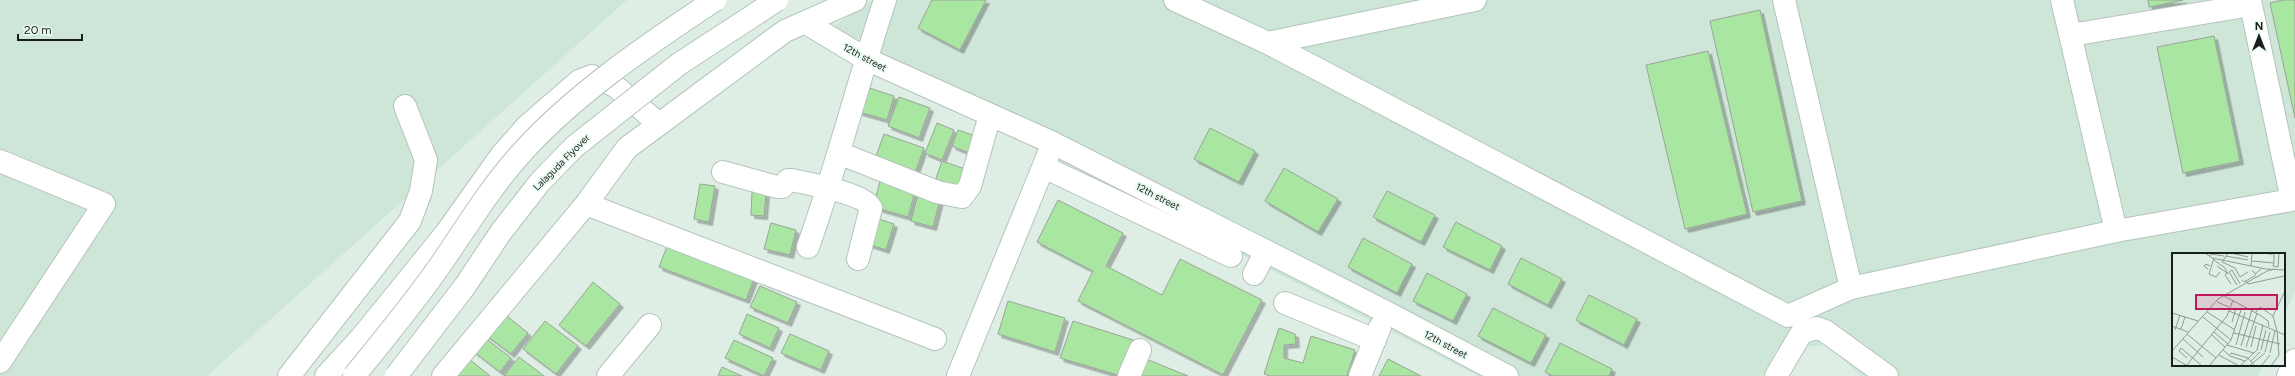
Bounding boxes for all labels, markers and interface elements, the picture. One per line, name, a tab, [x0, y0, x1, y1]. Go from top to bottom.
scale bar	[18, 16, 82, 42]
north arrow	[2239, 16, 2279, 56]
text: N	[2255, 20, 2263, 33]
text: 20 m	[24, 23, 52, 37]
street label: 12th street	[840, 40, 889, 75]
street label: Lalaguda Flyover	[530, 131, 593, 193]
street label: 12th street	[1133, 180, 1182, 213]
inset map	[2172, 253, 2285, 366]
street label: 12th street	[1421, 327, 1470, 362]

